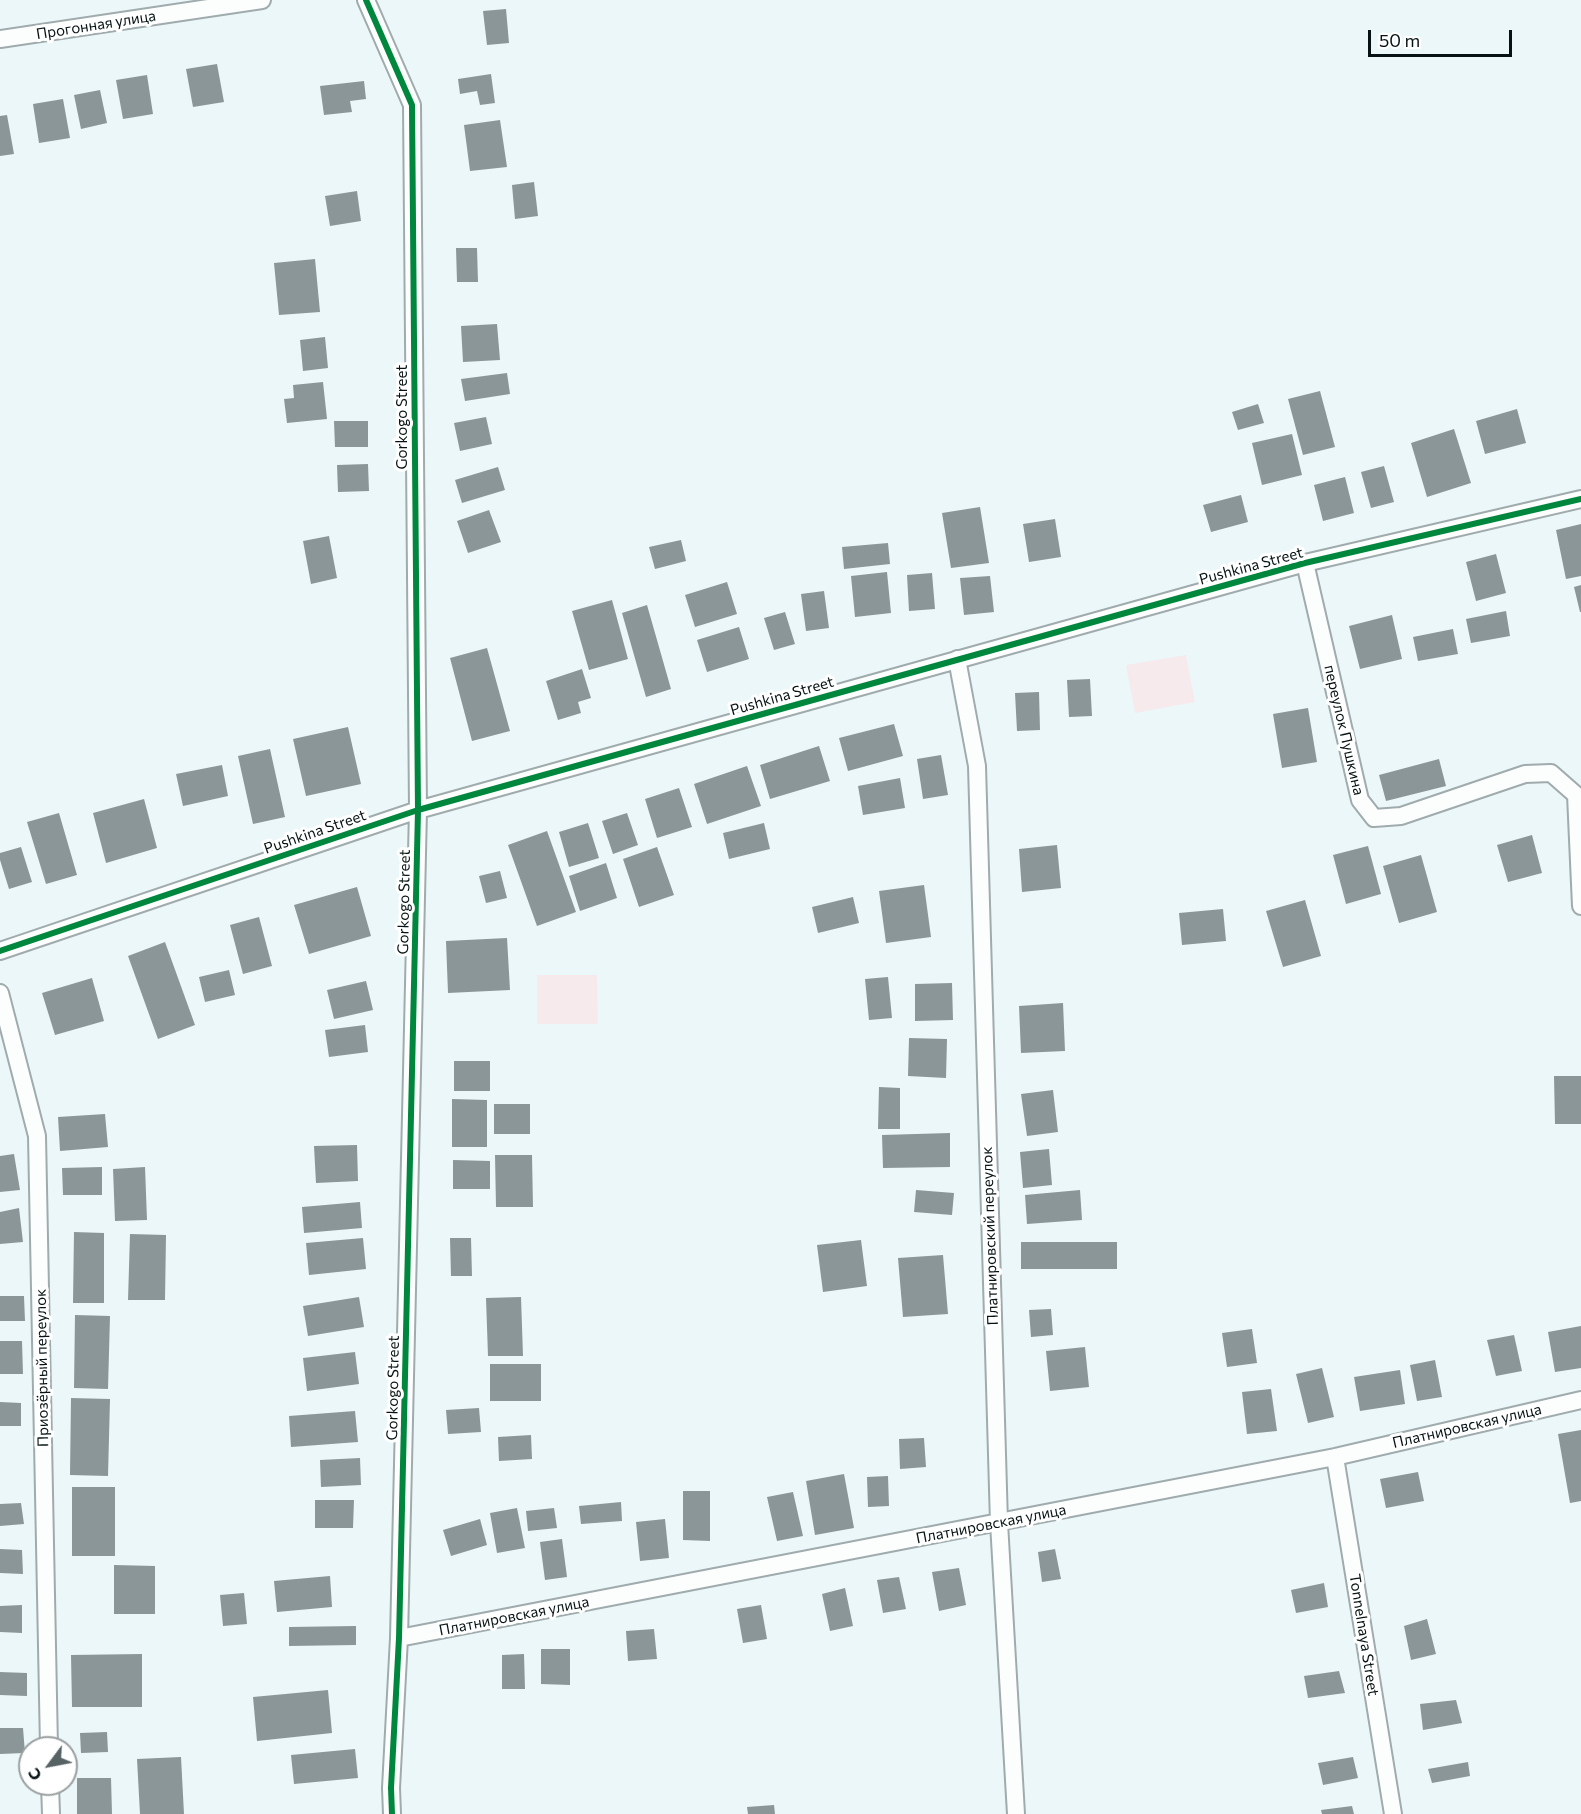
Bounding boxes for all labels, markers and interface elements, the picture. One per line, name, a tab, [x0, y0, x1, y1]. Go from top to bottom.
street label: Прогонная улица	[35, 7, 157, 43]
scale bar	[1371, 18, 1515, 56]
text: 50 m	[1379, 29, 1420, 51]
street label: Gorkogo Street	[393, 365, 411, 469]
street label: Pushkina Street	[1197, 543, 1305, 589]
street label: переулок Пушкина	[1320, 663, 1368, 797]
street label: Pushkina Street	[728, 673, 836, 719]
street label: Pushkina Street	[262, 806, 368, 858]
street label: Gorkogo Street	[394, 849, 414, 955]
street label: Платнировский переулок	[978, 1146, 1002, 1326]
street label: Приозёрный переулок	[32, 1289, 52, 1447]
street label: Gorkogo Street	[383, 1335, 403, 1441]
street label: Платнировская улица	[1391, 1400, 1543, 1452]
street label: Платнировская улица	[914, 1501, 1068, 1547]
street label: Tonnelnaya Street	[1345, 1573, 1383, 1697]
street label: Платнировская улица	[437, 1593, 591, 1639]
north arrow	[18, 1736, 78, 1796]
text: С	[23, 1765, 45, 1784]

